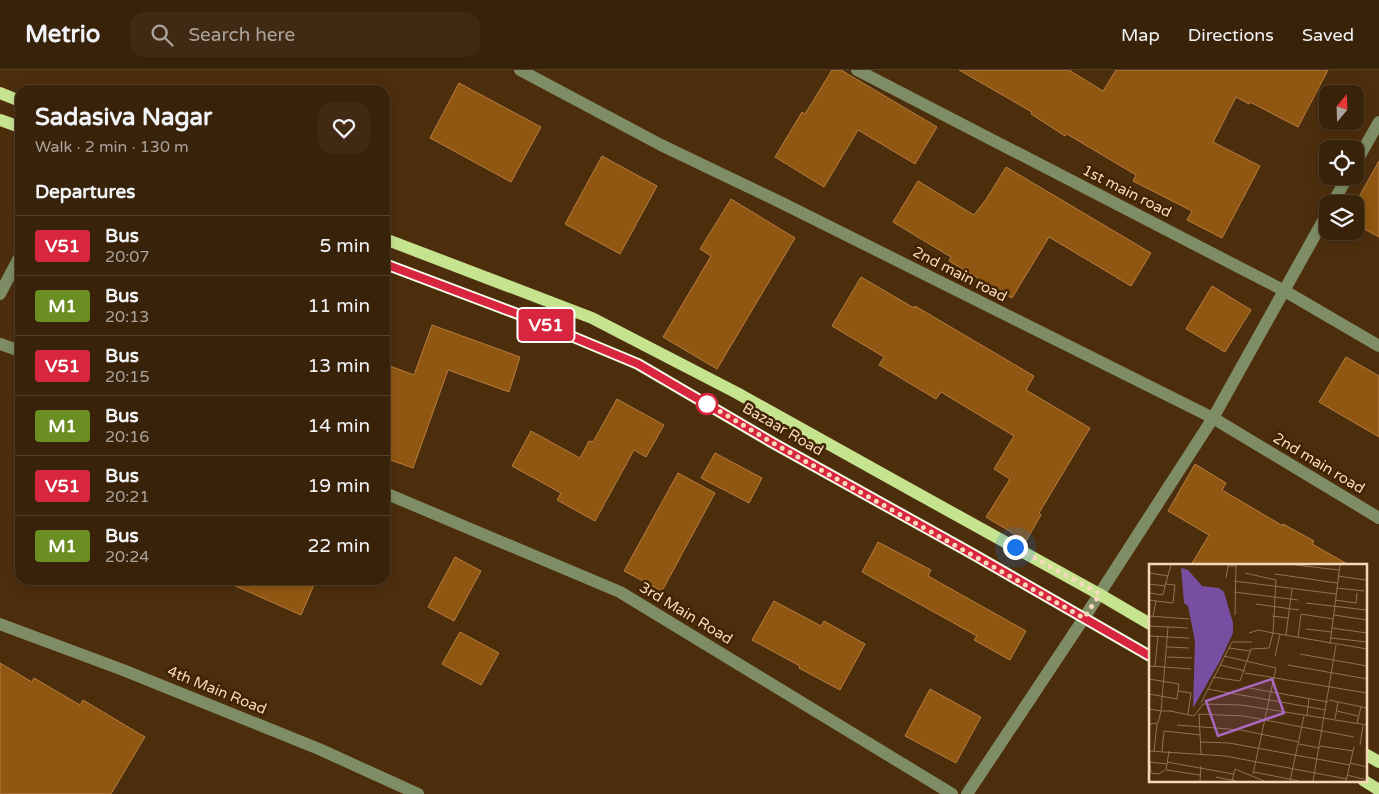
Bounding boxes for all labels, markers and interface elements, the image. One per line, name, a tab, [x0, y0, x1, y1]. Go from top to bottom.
search box	[130, 12, 480, 57]
text: Metrio	[25, 20, 100, 49]
icon: search	[148, 21, 176, 49]
text: Search here	[188, 24, 295, 46]
text: Map	[1121, 24, 1160, 46]
text: Directions	[1188, 24, 1274, 46]
text: Saved	[1302, 24, 1354, 46]
north arrow	[1319, 85, 1364, 130]
map controls	[1319, 85, 1364, 240]
button: heart	[318, 102, 370, 154]
text: Sadasiva Nagar	[35, 103, 212, 132]
text: Walk · 2 min · 130 m	[35, 137, 189, 157]
button: locate	[1319, 140, 1364, 185]
street label: 1st main road	[1079, 161, 1175, 221]
text: Departures	[35, 181, 135, 203]
button: layers	[1319, 195, 1364, 240]
text: Bus	[105, 225, 139, 247]
text: V51	[45, 235, 80, 257]
text: 5 min	[319, 235, 370, 257]
street label: 2nd main road	[910, 243, 1010, 305]
text: 20:07	[105, 247, 149, 267]
text: Bus	[105, 285, 139, 307]
text: M1	[48, 295, 77, 317]
text: 11 min	[307, 295, 370, 317]
text: 20:13	[105, 307, 149, 327]
line badge: V51	[517, 309, 575, 341]
text: V51	[528, 314, 564, 336]
text: Bus	[105, 345, 139, 367]
text: V51	[45, 355, 80, 377]
text: 13 min	[307, 355, 370, 377]
text: 20:15	[105, 367, 149, 387]
unlabelled marker	[696, 393, 718, 415]
street label: Bazaar Road	[739, 399, 827, 459]
text: Bus	[105, 405, 139, 427]
text: M1	[48, 415, 77, 437]
text: 14 min	[307, 415, 370, 437]
text: 20:16	[105, 427, 149, 447]
street label: 2nd main road	[1270, 429, 1368, 497]
text: Bus	[105, 465, 139, 487]
text: V51	[45, 475, 80, 497]
text: 19 min	[307, 475, 370, 497]
text: 20:21	[105, 487, 149, 507]
text: Bus	[105, 525, 139, 547]
text: M1	[48, 535, 77, 557]
text: 22 min	[307, 535, 370, 557]
your location	[1003, 535, 1028, 560]
text: 20:24	[105, 547, 149, 567]
inset map	[1149, 564, 1366, 782]
street label: 3rd Main Road	[636, 578, 736, 648]
street label: 4th Main Road	[165, 662, 269, 718]

